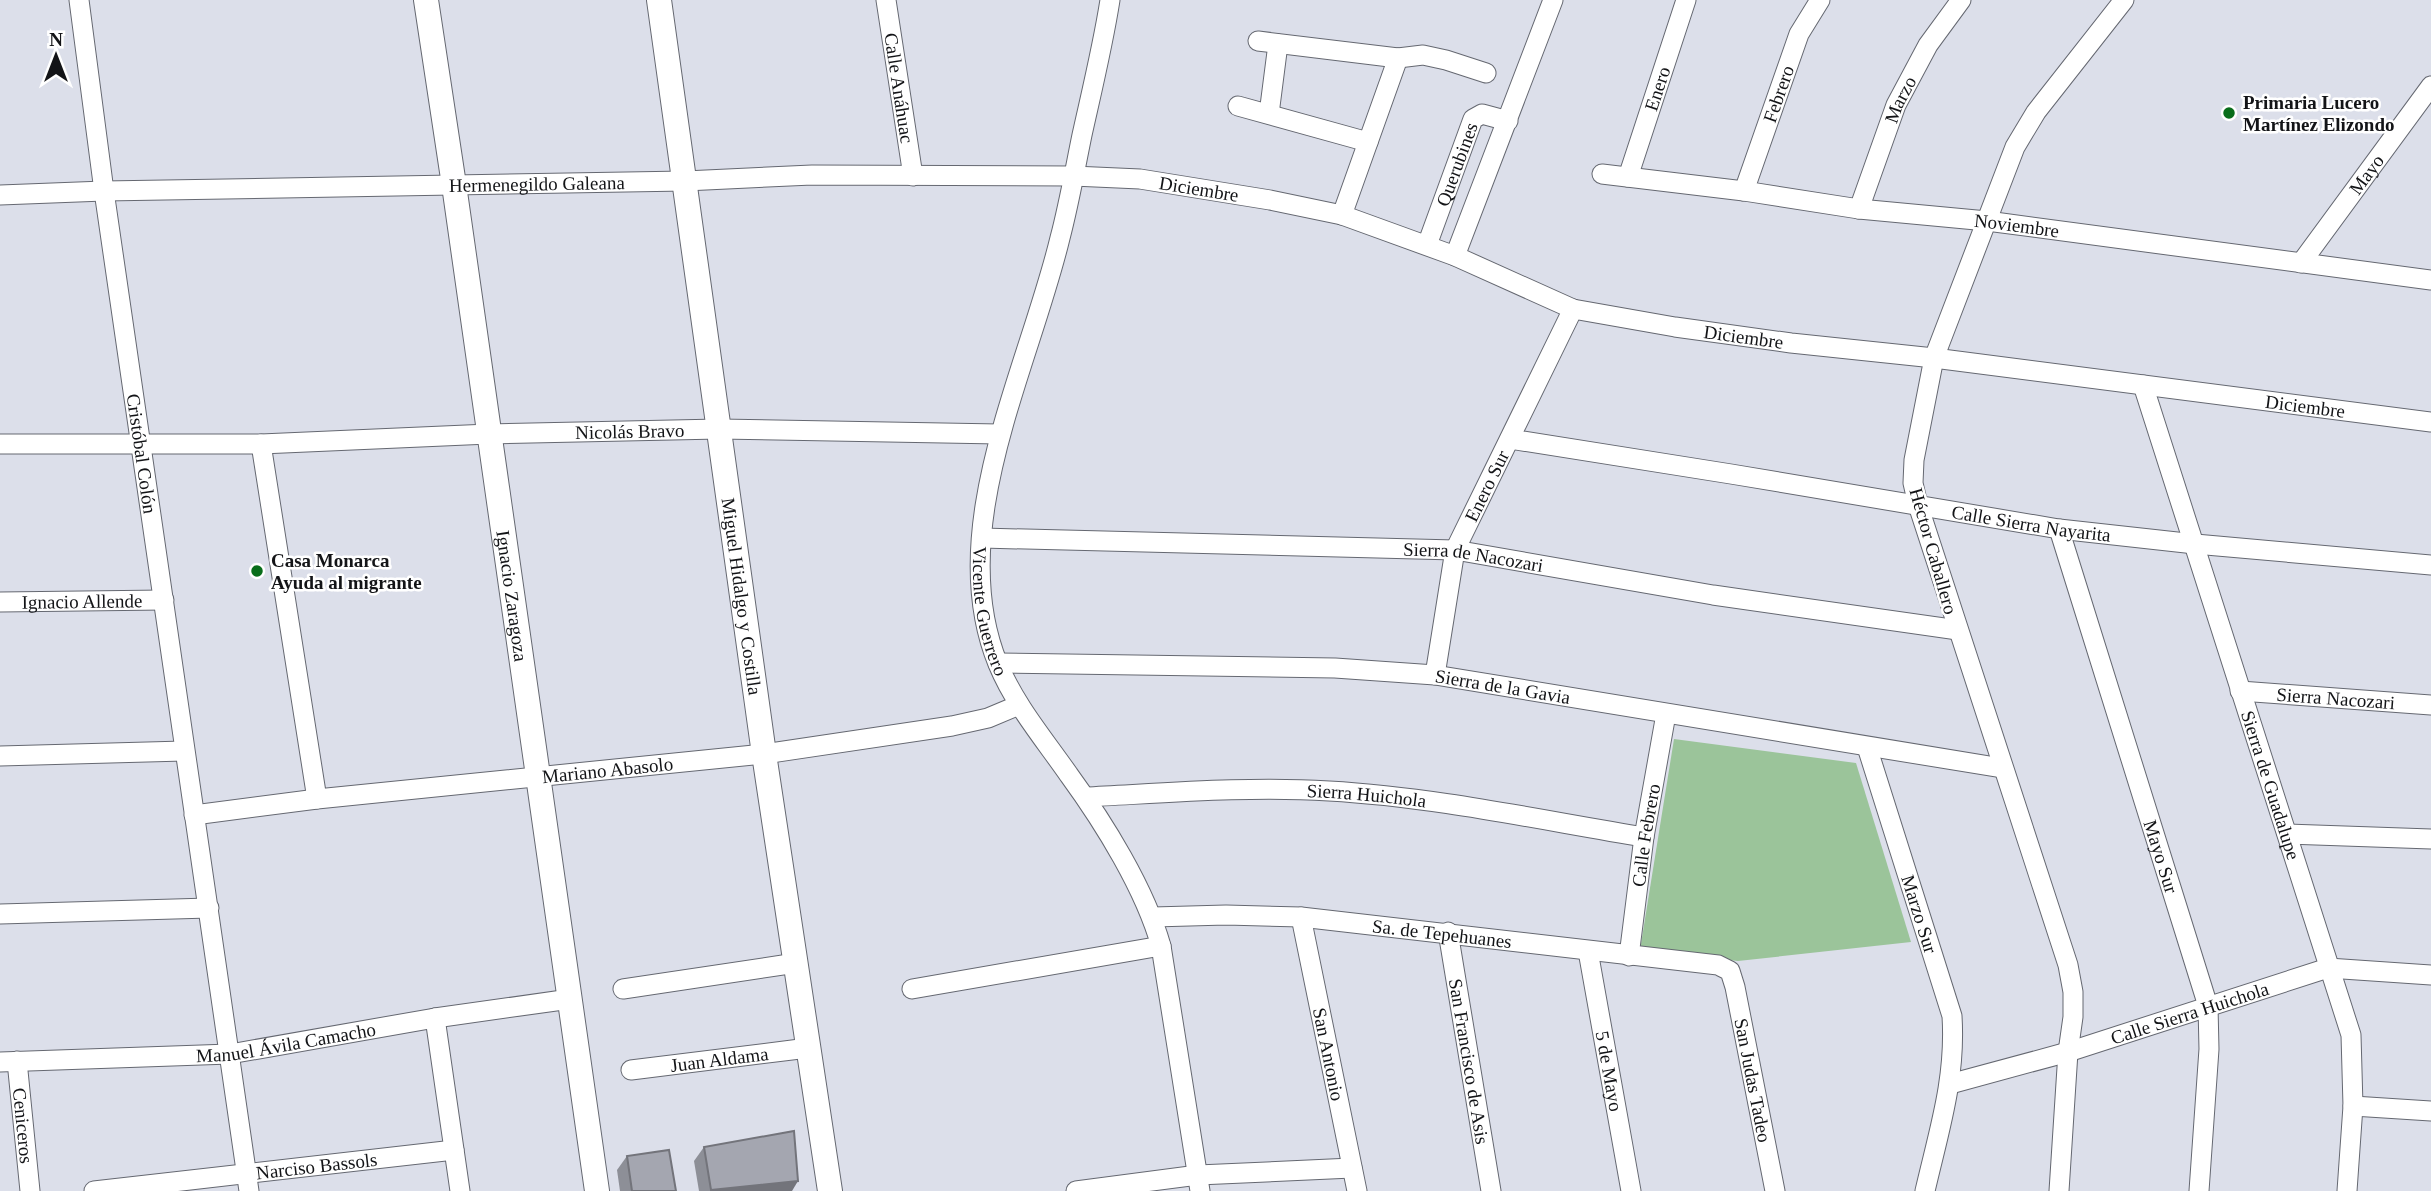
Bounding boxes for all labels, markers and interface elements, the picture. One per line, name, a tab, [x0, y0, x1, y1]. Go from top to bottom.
north arrow	[21, 21, 91, 91]
text: N	[49, 29, 63, 50]
street label: Calle Anáhuac	[880, 31, 918, 145]
street label: Febrero	[1759, 63, 1798, 125]
street label: Enero	[1640, 64, 1674, 114]
street label: Marzo	[1880, 73, 1920, 126]
place label: Primaria Lucero Martínez Elizondo	[2243, 92, 2394, 135]
marker: Primaria Lucero Martínez Elizondo	[2221, 105, 2237, 121]
street label: Querubines	[1432, 120, 1482, 209]
street label: Mayo	[2345, 151, 2388, 199]
street label: Hermenegildo Galeana	[449, 172, 625, 196]
street label: Diciembre	[1158, 172, 1240, 206]
street label: Noviembre	[1973, 210, 2060, 241]
street label: Diciembre	[1702, 321, 1785, 353]
street label: Diciembre	[2264, 391, 2346, 422]
street label: Cristóbal Colón	[123, 392, 161, 516]
street label: Nicolás Bravo	[575, 420, 685, 443]
street label: Enero Sur	[1461, 446, 1513, 525]
street label: Héctor Caballero	[1905, 486, 1962, 617]
street label: Miguel Hidalgo y Costilla	[717, 496, 766, 697]
street label: Calle Sierra Nayarita	[1950, 501, 2112, 546]
street label: Ignacio Zaragoza	[492, 529, 532, 663]
street label: Sierra de Nacozari	[1403, 539, 1545, 576]
street label: Vicente Guerrero	[969, 546, 1012, 679]
place label: Casa Monarca Ayuda al migrante	[271, 550, 422, 593]
marker: Casa Monarca Ayuda al migrante	[249, 563, 265, 579]
street label: Ignacio Allende	[21, 590, 143, 613]
street label: Sierra de la Gavia	[1434, 665, 1572, 708]
street label: Sierra Nacozari	[2276, 684, 2396, 713]
street label: Sierra de Guadalupe	[2237, 708, 2304, 862]
street label: Mariano Abasolo	[541, 753, 674, 787]
street label: Sierra Huichola	[1306, 780, 1428, 812]
street label: Calle Febrero	[1628, 782, 1664, 888]
street label: Mayo Sur	[2140, 817, 2182, 896]
street label: Marzo Sur	[1897, 872, 1942, 956]
street label: Sa. de Tepehuanes	[1371, 915, 1513, 952]
street label: San Francisco de Asis	[1445, 977, 1493, 1146]
street label: Calle Sierra Huichola	[2108, 978, 2272, 1049]
street label: San Antonio	[1309, 1006, 1348, 1103]
street label: San Judas Tadeo	[1730, 1016, 1775, 1144]
street label: Manuel Ávila Camacho	[196, 1019, 377, 1066]
street label: 5 de Mayo	[1592, 1029, 1627, 1113]
street label: Juan Aldama	[669, 1043, 770, 1076]
street label: Ceniceros	[9, 1087, 37, 1165]
street label: Narciso Bassols	[255, 1149, 378, 1183]

